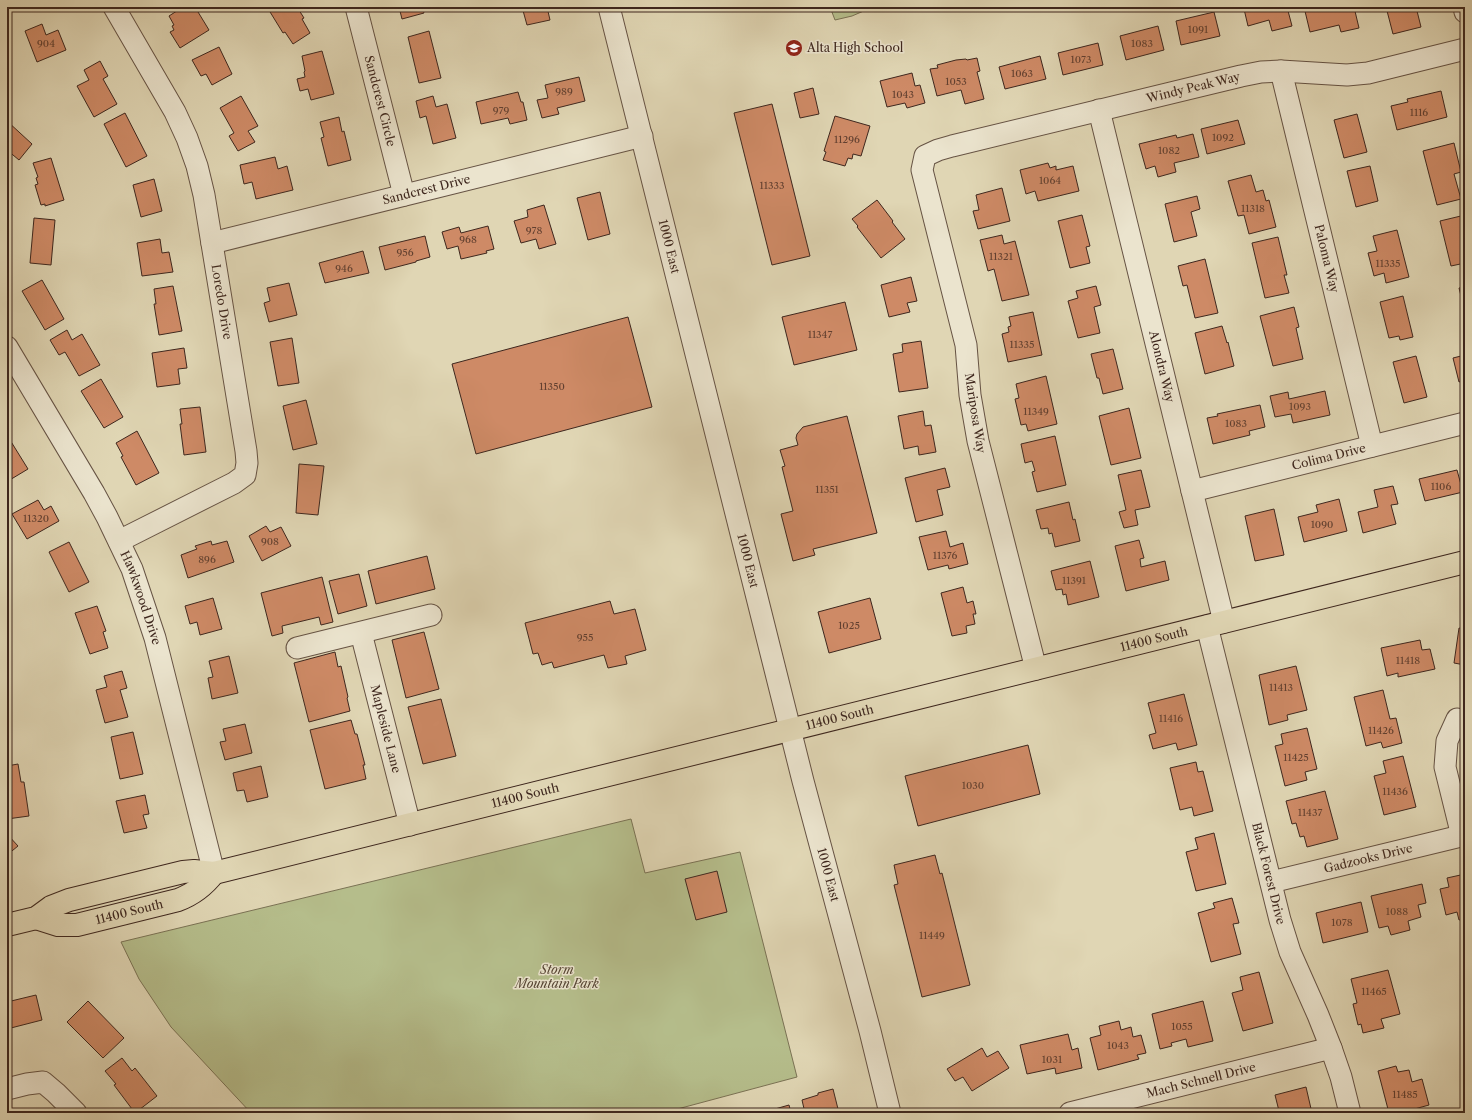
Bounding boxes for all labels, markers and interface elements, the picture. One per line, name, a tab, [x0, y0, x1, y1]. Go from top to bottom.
house number: 1091	[1188, 23, 1209, 36]
house number: 904	[37, 37, 55, 50]
house number: 1083	[1131, 37, 1153, 50]
school or university icon: Alta High School	[784, 38, 804, 58]
place label: Alta High School	[806, 40, 904, 55]
house number: 1073	[1071, 53, 1091, 66]
street label: Sandcrest Circle	[362, 54, 399, 148]
house number: 1063	[1011, 67, 1033, 80]
street label: Windy Peak Way	[1144, 68, 1242, 106]
house number: 1053	[945, 75, 967, 88]
house number: 989	[555, 85, 573, 98]
house number: 1043	[892, 88, 914, 101]
house number: 979	[493, 104, 509, 117]
house number: 1116	[1410, 106, 1428, 119]
house number: 1092	[1212, 131, 1234, 144]
house number: 11296	[834, 133, 860, 146]
house number: 1082	[1158, 144, 1180, 157]
street label: Sandcrest Drive	[381, 171, 472, 207]
house number: 1064	[1039, 174, 1061, 187]
house number: 11333	[760, 179, 784, 192]
house number: 11318	[1241, 202, 1265, 215]
street label: 1000 East	[656, 218, 684, 276]
street label: Paloma Way	[1311, 223, 1343, 295]
house number: 978	[526, 224, 542, 237]
house number: 968	[459, 233, 477, 246]
house number: 956	[396, 246, 414, 259]
house number: 11321	[989, 250, 1014, 263]
house number: 11335	[1376, 257, 1400, 270]
house number: 946	[335, 262, 353, 275]
street label: Loredo Drive	[208, 263, 236, 341]
house number: 11347	[808, 328, 832, 341]
street label: Alondra Way	[1146, 328, 1178, 404]
house number: 11335	[1010, 338, 1034, 351]
street label: Mariposa Way	[962, 372, 989, 454]
house number: 11350	[539, 380, 565, 393]
house number: 1093	[1289, 400, 1311, 413]
house number: 11349	[1023, 405, 1049, 418]
house number: 1083	[1225, 417, 1247, 430]
street label: Colima Drive	[1290, 440, 1367, 473]
house number: 1106	[1431, 480, 1451, 493]
house number: 11351	[815, 483, 840, 496]
house number: 11320	[23, 512, 49, 525]
house number: 1090	[1311, 518, 1333, 531]
street label: 1000 East	[734, 532, 762, 590]
house number: 908	[261, 535, 279, 548]
street label: Hawkwood Drive	[117, 548, 164, 647]
house number: 11376	[933, 549, 957, 562]
house number: 896	[198, 553, 216, 566]
house number: 11391	[1062, 574, 1087, 587]
house number: 1025	[838, 619, 860, 632]
street label: 11400 South	[1119, 623, 1190, 654]
house number: 955	[577, 631, 593, 644]
house number: 11418	[1396, 654, 1420, 667]
house number: 11413	[1269, 681, 1293, 694]
street label: Mapleside Lane	[367, 683, 405, 775]
street label: 11400 South	[804, 701, 875, 733]
house number: 11416	[1159, 712, 1183, 725]
house number: 11426	[1368, 724, 1394, 737]
house number: 11425	[1283, 751, 1309, 764]
street label: 11400 South	[490, 779, 561, 811]
house number: 1030	[962, 779, 984, 792]
house number: 11436	[1382, 785, 1408, 798]
house number: 11437	[1298, 806, 1322, 819]
street label: Black Forest Drive	[1249, 821, 1289, 927]
street label: Gadzooks Drive	[1322, 840, 1414, 876]
street label: 1000 East	[814, 846, 843, 904]
street label: 11400 South	[94, 896, 165, 927]
house number: 1088	[1386, 905, 1408, 918]
house number: 1078	[1331, 916, 1353, 929]
house number: 11449	[919, 929, 945, 942]
park label: Storm Mountain Park	[513, 962, 600, 991]
house number: 11465	[1361, 985, 1387, 998]
house number: 1055	[1171, 1020, 1193, 1033]
house number: 1043	[1107, 1039, 1129, 1052]
house number: 1031	[1042, 1053, 1063, 1066]
street label: Mach Schnell Drive	[1145, 1059, 1257, 1101]
house number: 11485	[1392, 1088, 1418, 1101]

